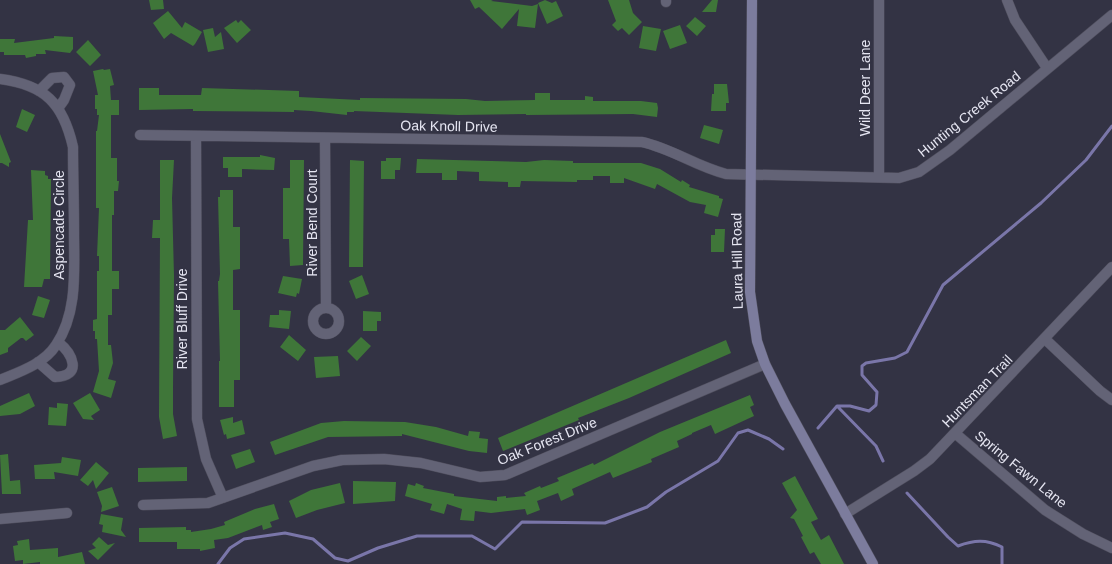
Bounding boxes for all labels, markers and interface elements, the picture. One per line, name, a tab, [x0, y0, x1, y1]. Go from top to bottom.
street label: Wild Deer Lane	[857, 40, 873, 136]
street label: Hunting Creek Road	[915, 68, 1023, 160]
street label: Oak Knoll Drive	[400, 117, 498, 135]
street label: River Bend Court	[304, 169, 320, 277]
street label: Aspencade Circle	[51, 170, 67, 280]
street label: Laura Hill Road	[728, 213, 746, 309]
street label: River Bluff Drive	[174, 268, 190, 369]
street label: Huntsman Trail	[939, 352, 1015, 430]
street label: Oak Forest Drive	[495, 414, 599, 468]
street label: Spring Fawn Lane	[972, 427, 1070, 511]

